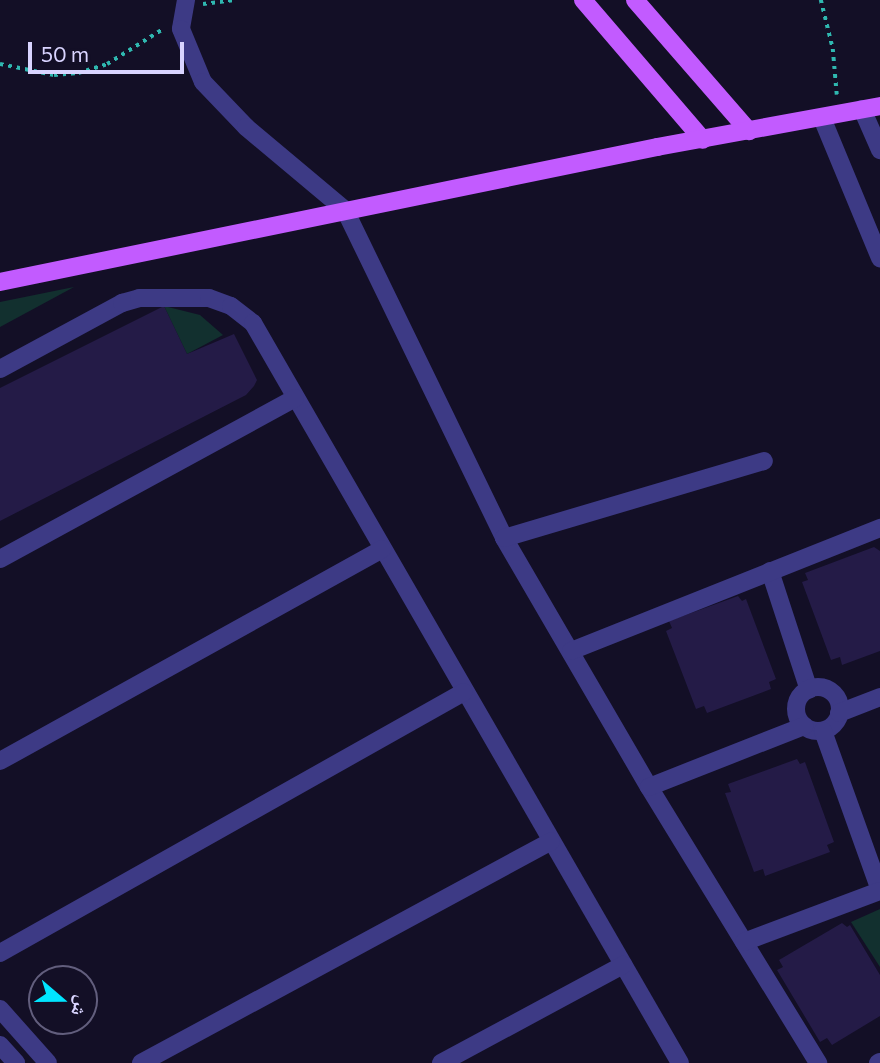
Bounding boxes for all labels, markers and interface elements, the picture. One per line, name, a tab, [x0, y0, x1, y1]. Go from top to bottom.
scale bar	[32, 28, 187, 72]
text: 50 m	[41, 41, 89, 66]
north arrow	[28, 965, 98, 1035]
text: ش	[67, 993, 96, 1020]

